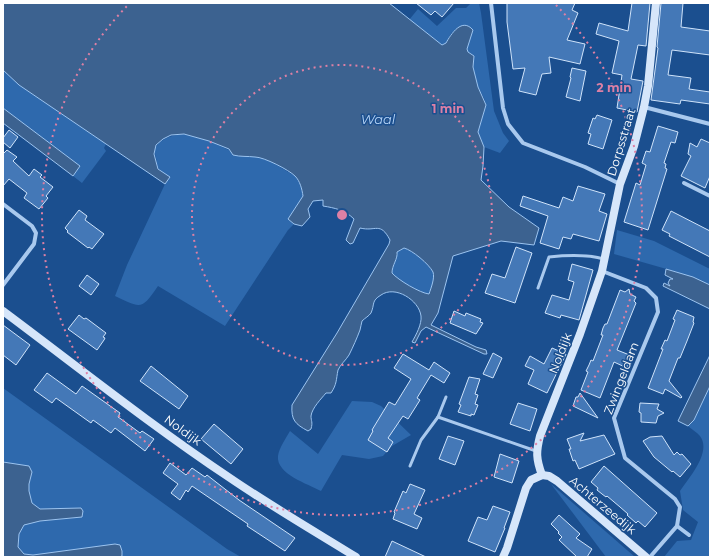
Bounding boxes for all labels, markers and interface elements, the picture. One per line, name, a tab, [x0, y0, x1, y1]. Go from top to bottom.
text: 2 min	[597, 80, 631, 95]
text: 1 min	[432, 101, 464, 116]
street label: Dorpsstraat	[604, 106, 638, 178]
water label: Waal	[361, 111, 396, 127]
centre of rings	[335, 208, 349, 222]
street label: Noldijk	[545, 330, 575, 375]
street label: Zwingeldam	[600, 340, 642, 416]
street label: Noldijk	[161, 411, 205, 449]
street label: Achterzeedijk	[567, 473, 640, 538]

